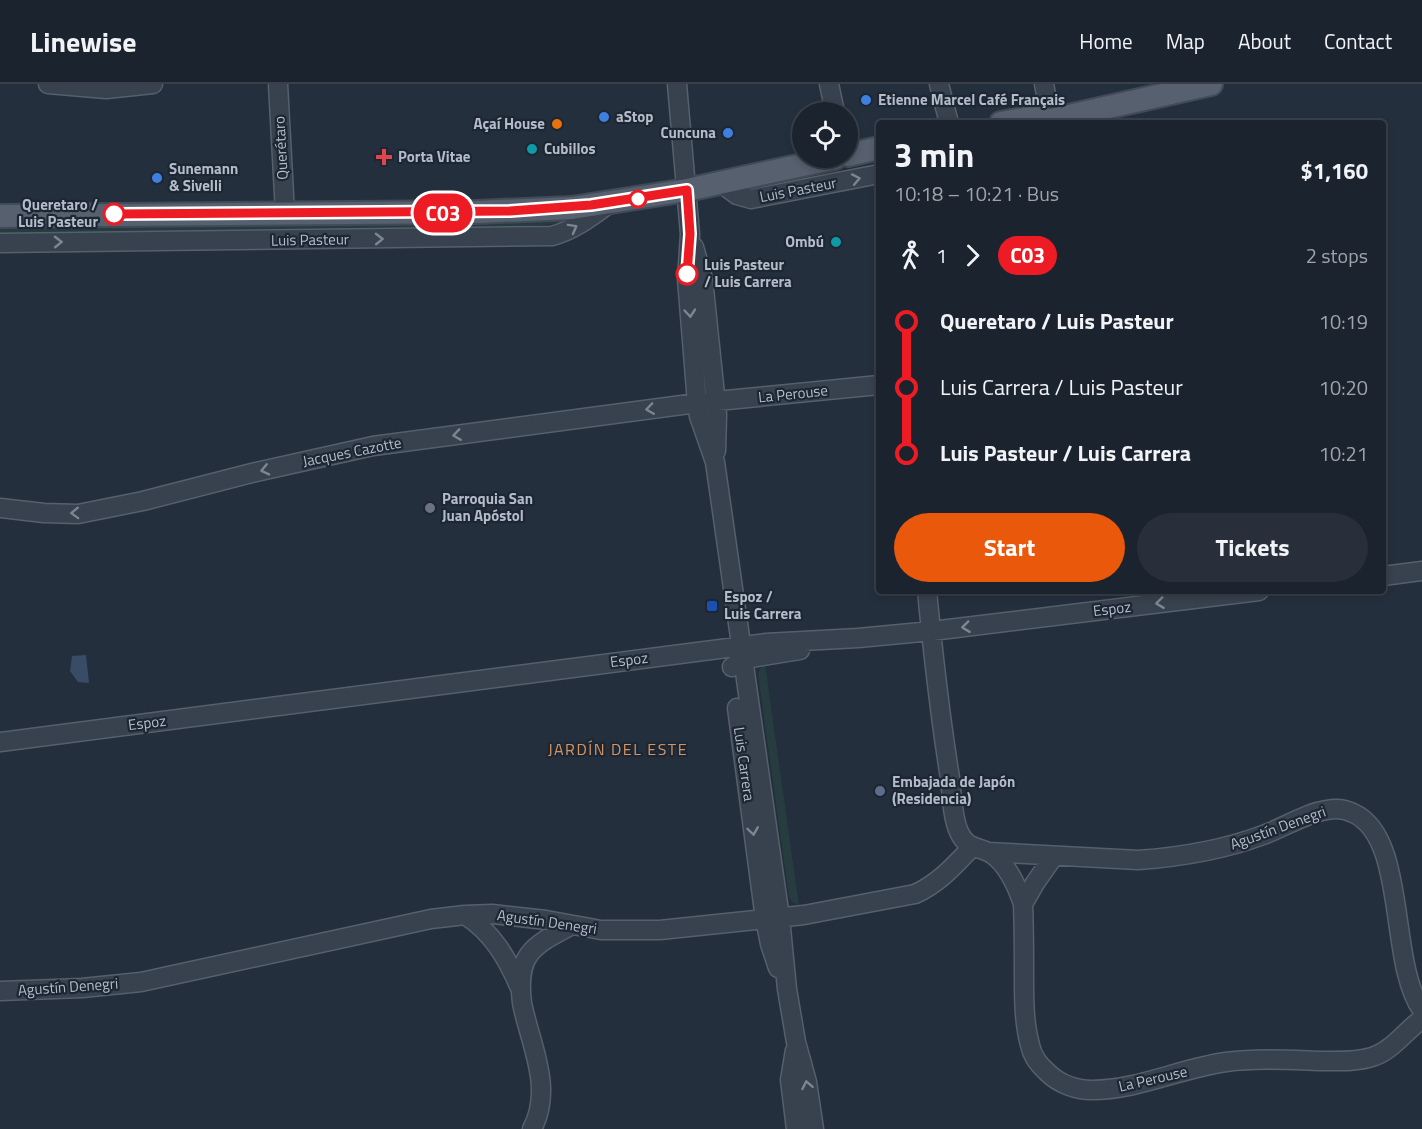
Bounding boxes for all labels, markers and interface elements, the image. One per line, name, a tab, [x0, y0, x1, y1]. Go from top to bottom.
text: Linewise	[30, 20, 137, 63]
text: Home	[1079, 25, 1133, 57]
text: Map	[1166, 25, 1205, 57]
text: About	[1238, 25, 1291, 57]
text: Contact	[1324, 25, 1392, 57]
place label: Etienne Marcel Café Français	[878, 88, 1065, 111]
marker: Etienne Marcel Café Français	[859, 93, 873, 107]
map controls	[792, 102, 858, 168]
button: locate	[792, 102, 858, 168]
place label: aStop	[616, 105, 653, 128]
marker: aStop	[597, 110, 611, 124]
place label: Açaí House	[473, 112, 545, 135]
street label: Querétaro	[267, 116, 294, 180]
marker: Açaí House	[550, 117, 564, 131]
place label: Cuncuna	[660, 121, 716, 144]
marker: Cuncuna	[721, 126, 735, 140]
text: 3 min	[894, 130, 974, 180]
place label: Cubillos	[544, 137, 596, 160]
marker: Cubillos	[525, 142, 539, 156]
place label: Porta Vitae	[398, 145, 471, 168]
marker: Porta Vitae	[375, 148, 393, 166]
text: $1,160	[1301, 154, 1368, 188]
place label: Sunemann & Sivelli	[169, 157, 238, 197]
marker: Sunemann & Sivelli	[150, 171, 164, 185]
street label: Luis Pasteur	[757, 171, 838, 208]
one-way arrow	[851, 173, 861, 186]
text: 10:18 – 10:21 · Bus	[894, 178, 1059, 209]
unlabelled marker	[629, 190, 647, 208]
place label: Queretaro / Luis Pasteur	[18, 193, 98, 233]
line badge: C03	[408, 194, 478, 232]
text: C03	[426, 197, 460, 229]
marker: Queretaro / Luis Pasteur	[103, 203, 125, 225]
one-way arrow	[567, 224, 577, 235]
street label: Luis Pasteur	[271, 227, 349, 252]
place label: Ombú	[785, 230, 824, 253]
one-way arrow	[375, 233, 384, 245]
marker: Ombú	[829, 235, 843, 249]
one-way arrow	[54, 236, 63, 249]
icon: walk	[894, 239, 927, 272]
icon: forward	[956, 239, 989, 272]
text: C03	[1010, 239, 1045, 271]
text: 1	[936, 240, 947, 271]
text: 2 stops	[1306, 240, 1368, 271]
place label: Luis Pasteur / Luis Carrera	[704, 253, 792, 293]
marker: Luis Pasteur / Luis Carrera	[676, 263, 698, 285]
text: Queretaro / Luis Pasteur	[940, 304, 1174, 338]
text: 10:19	[1319, 306, 1368, 337]
one-way arrow	[683, 308, 696, 318]
text: Luis Carrera / Luis Pasteur	[940, 370, 1183, 404]
text: 10:20	[1319, 372, 1368, 403]
street label: La Perouse	[757, 378, 829, 409]
one-way arrow	[645, 403, 654, 415]
one-way arrow	[452, 429, 461, 441]
street label: Jacques Cazotte	[300, 431, 403, 472]
text: Luis Pasteur / Luis Carrera	[940, 436, 1191, 470]
text: 10:21	[1319, 438, 1368, 469]
one-way arrow	[260, 463, 270, 476]
place label: Parroquia San Juan Apóstol	[442, 487, 533, 527]
marker: Parroquia San Juan Apóstol	[423, 501, 437, 515]
one-way arrow	[71, 507, 80, 520]
button: Start	[894, 513, 1125, 582]
button: Tickets	[1137, 513, 1368, 582]
place label: Espoz / Luis Carrera	[724, 585, 802, 625]
street label: Espoz	[1092, 595, 1132, 622]
one-way arrow	[1155, 596, 1164, 609]
marker: Espoz / Luis Carrera	[705, 599, 719, 613]
one-way arrow	[961, 620, 971, 632]
street label: Espoz	[609, 646, 649, 673]
street label: Espoz	[127, 709, 167, 736]
street label: Luis Carrera	[728, 725, 761, 803]
district label: JARDÍN DEL ESTE	[548, 737, 688, 761]
place label: Embajada de Japón (Residencia)	[892, 770, 1015, 810]
marker: Embajada de Japón (Residencia)	[873, 784, 887, 798]
street label: Agustín Denegri	[1227, 800, 1329, 856]
one-way arrow	[746, 826, 759, 835]
street label: Agustín Denegri	[496, 903, 598, 940]
street label: Agustín Denegri	[17, 972, 119, 1001]
street label: La Perouse	[1116, 1059, 1190, 1098]
one-way arrow	[801, 1080, 814, 1090]

